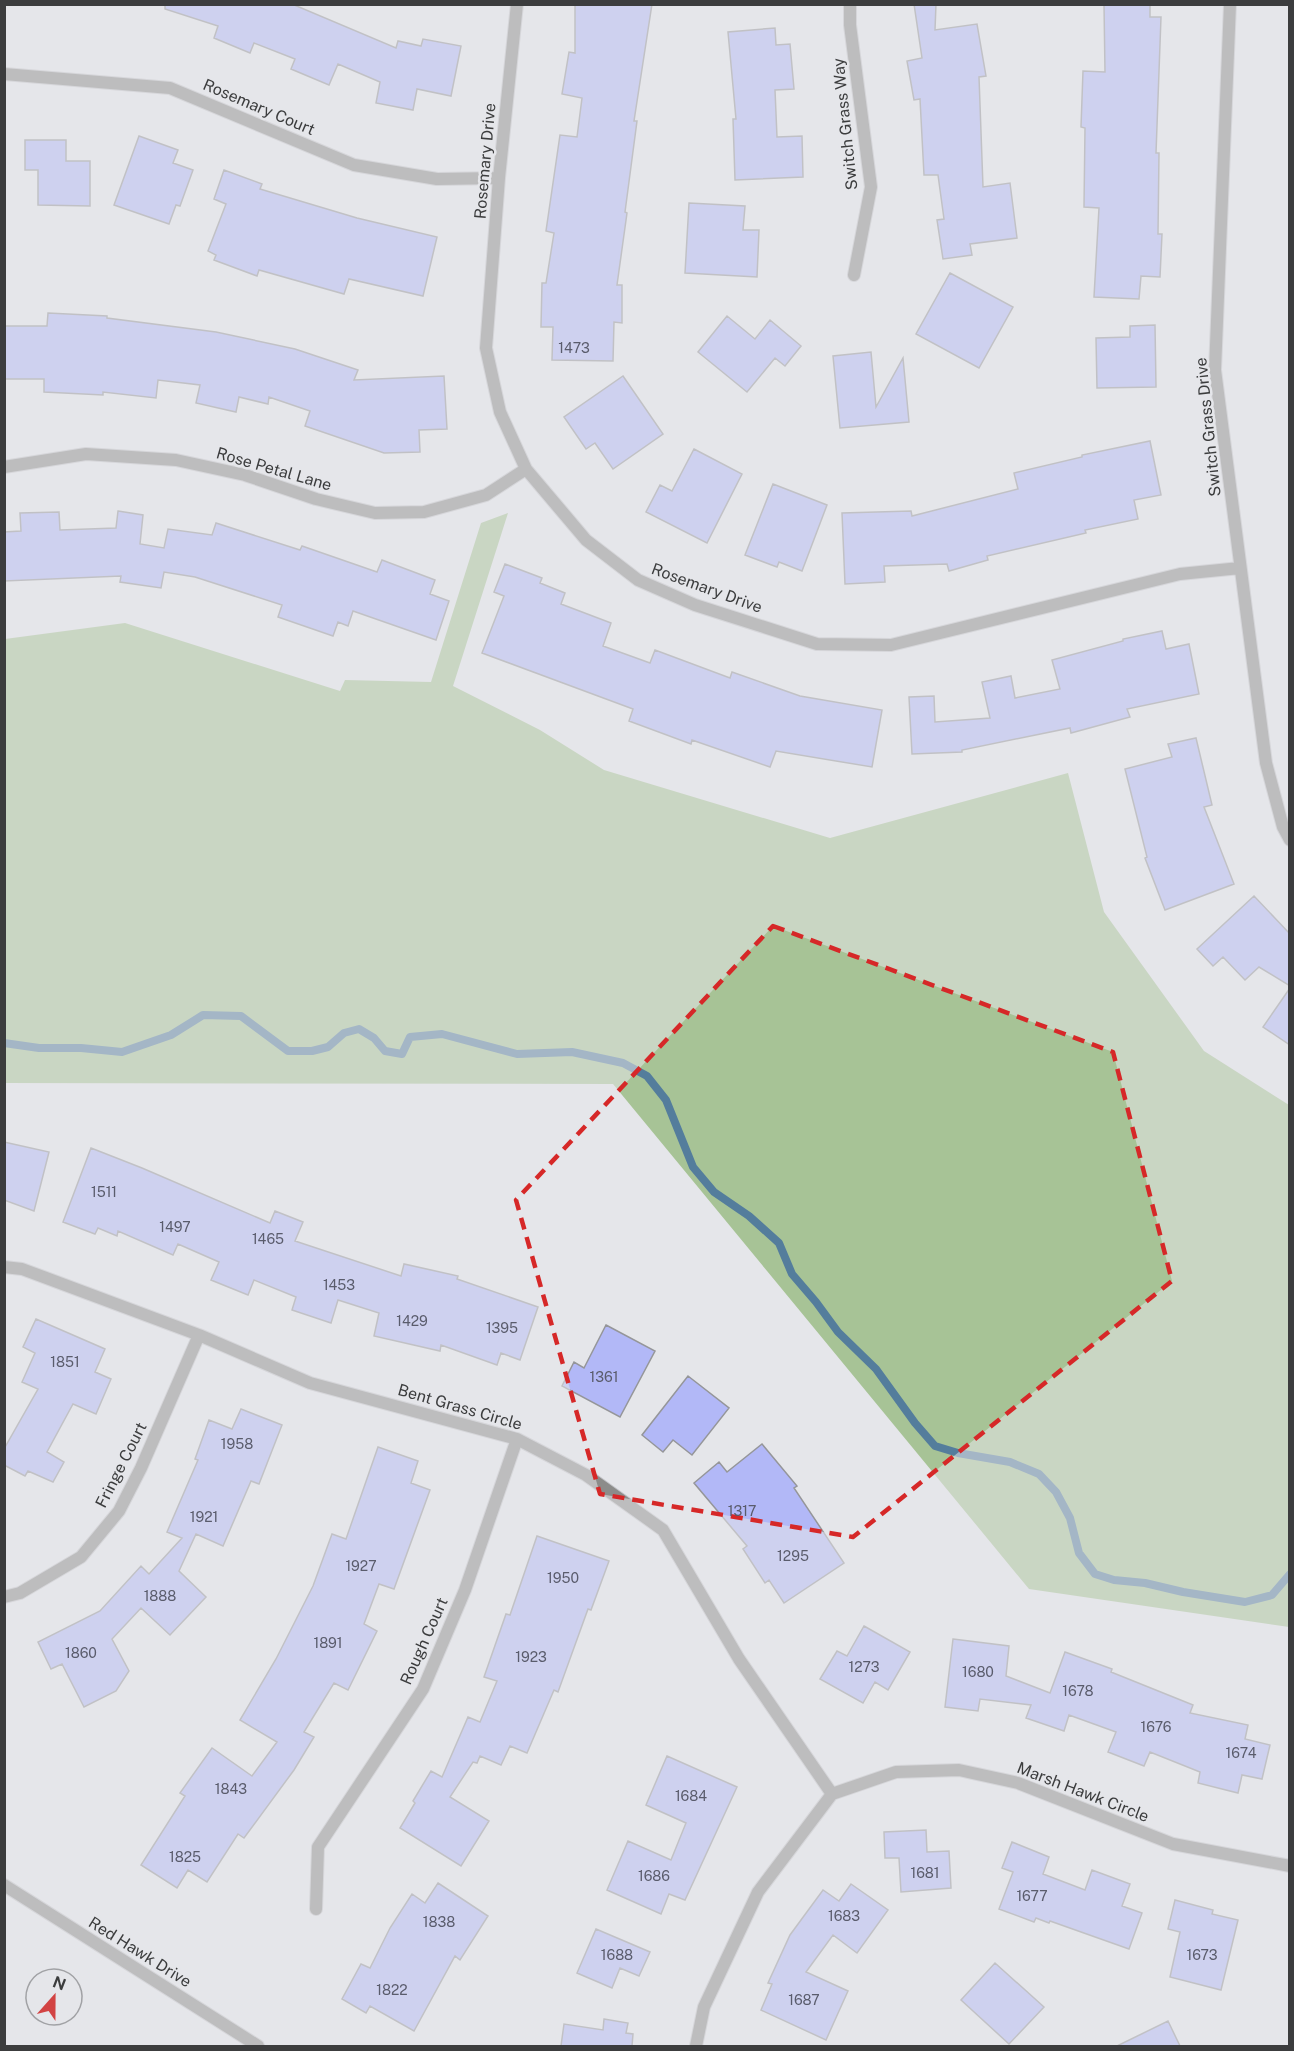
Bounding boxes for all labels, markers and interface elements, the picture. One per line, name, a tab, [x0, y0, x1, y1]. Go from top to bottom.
street label: Switch Grass Way	[829, 57, 861, 191]
street label: Rosemary Court	[200, 75, 318, 139]
street label: Rosemary Drive	[470, 102, 500, 220]
house number: 1473	[558, 340, 590, 356]
street label: Switch Grass Drive	[1191, 357, 1225, 497]
street label: Rose Petal Lane	[214, 443, 334, 495]
street label: Rosemary Drive	[649, 559, 765, 617]
house number: 1511	[91, 1184, 117, 1200]
house number: 1497	[159, 1219, 191, 1235]
house number: 1465	[252, 1231, 284, 1247]
house number: 1453	[323, 1277, 355, 1293]
house number: 1429	[396, 1313, 428, 1329]
house number: 1395	[486, 1320, 518, 1336]
house number: 1851	[50, 1354, 80, 1370]
house number: 1361	[590, 1369, 618, 1385]
street label: Bent Grass Circle	[396, 1380, 524, 1434]
street label: Fringe Court	[91, 1419, 151, 1511]
house number: 1958	[221, 1436, 253, 1452]
house number: 1317	[728, 1503, 756, 1519]
house number: 1921	[190, 1509, 218, 1525]
house number: 1295	[777, 1548, 809, 1564]
house number: 1927	[345, 1558, 377, 1574]
house number: 1950	[547, 1570, 579, 1586]
house number: 1888	[144, 1588, 176, 1604]
street label: Rough Court	[396, 1594, 452, 1688]
house number: 1891	[313, 1635, 343, 1651]
house number: 1860	[65, 1645, 97, 1661]
house number: 1923	[515, 1649, 547, 1665]
house number: 1273	[849, 1659, 880, 1675]
house number: 1680	[962, 1664, 994, 1680]
house number: 1678	[1062, 1683, 1094, 1699]
house number: 1676	[1140, 1719, 1172, 1735]
house number: 1674	[1226, 1745, 1257, 1761]
street label: Marsh Hawk Circle	[1014, 1758, 1152, 1826]
house number: 1843	[215, 1781, 247, 1797]
house number: 1684	[675, 1788, 707, 1804]
house number: 1825	[169, 1849, 201, 1865]
house number: 1681	[910, 1865, 940, 1881]
house number: 1686	[638, 1868, 670, 1884]
house number: 1677	[1016, 1888, 1048, 1904]
house number: 1683	[828, 1908, 860, 1924]
street label: Red Hawk Drive	[85, 1913, 195, 1991]
house number: 1838	[423, 1914, 455, 1930]
house number: 1688	[601, 1947, 633, 1963]
house number: 1673	[1186, 1947, 1218, 1963]
north arrow	[24, 1967, 84, 2027]
text: N	[50, 1972, 68, 1995]
house number: 1822	[376, 1982, 408, 1998]
house number: 1687	[788, 1992, 820, 2008]

